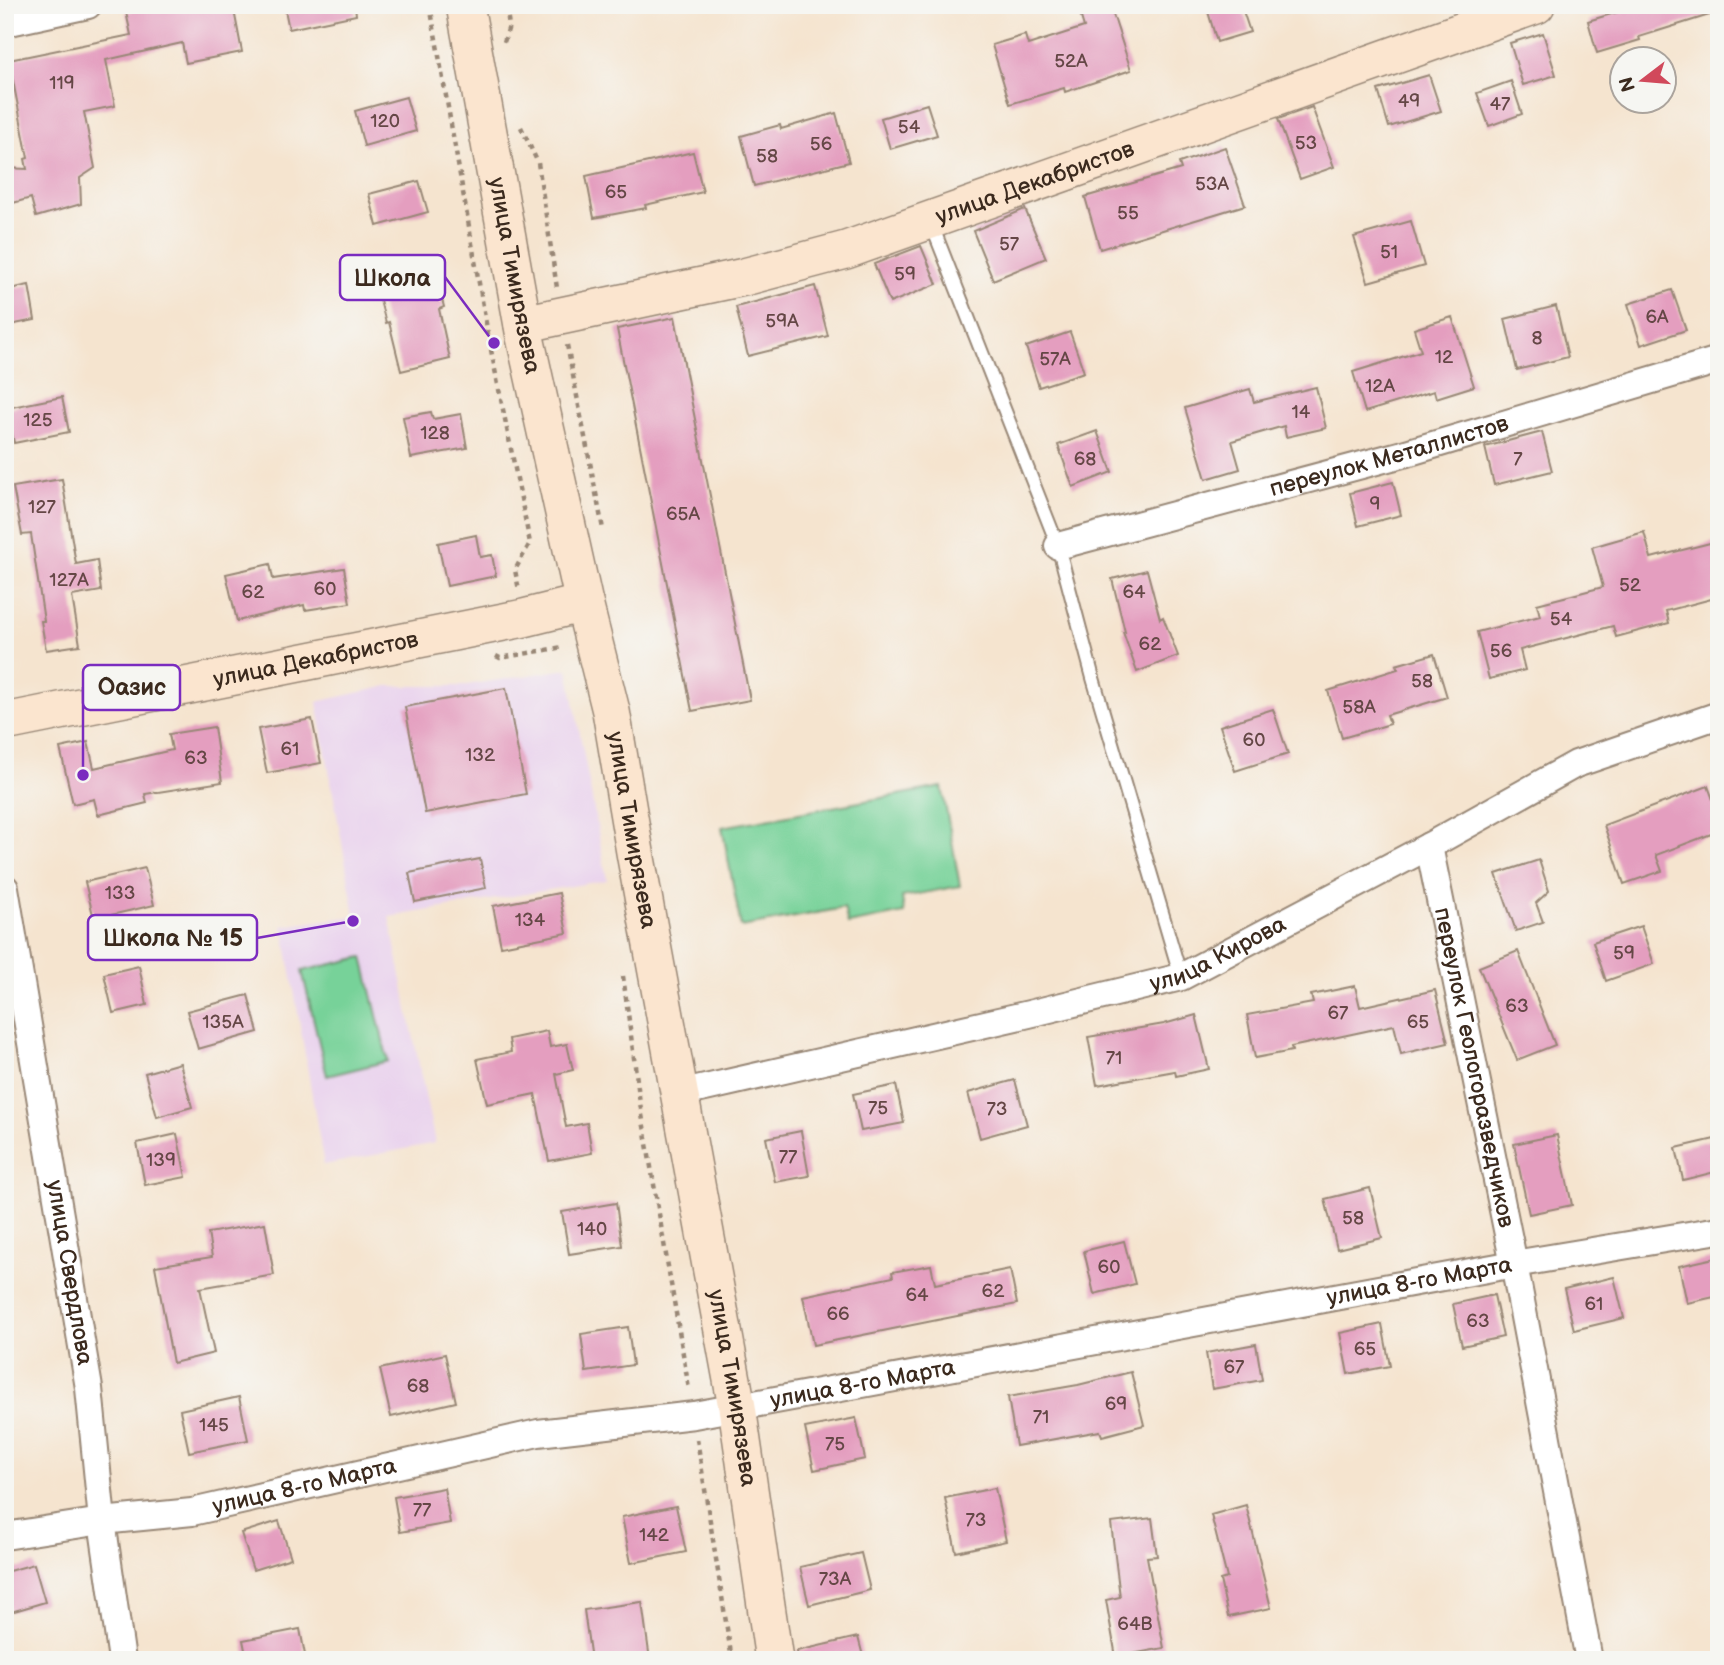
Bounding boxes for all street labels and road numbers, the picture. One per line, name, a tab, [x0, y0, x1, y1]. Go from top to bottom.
street label: улица Декабристов	[932, 135, 1138, 231]
street label: улица Тимирязева	[482, 175, 547, 377]
street label: переулок Металлистов	[1267, 409, 1512, 503]
street label: улица Декабристов	[211, 626, 421, 694]
street label: улица Тимирязева	[601, 729, 663, 931]
street label: переулок Геологоразведчиков	[1428, 905, 1520, 1230]
street label: улица Кирова	[1147, 910, 1291, 998]
street label: улица Свердлова	[40, 1178, 99, 1368]
street label: улица 8-го Марта	[1324, 1251, 1514, 1312]
street label: улица Тимирязева	[702, 1287, 763, 1489]
street label: улица 8-го Марта	[768, 1353, 958, 1415]
street label: улица 8-го Марта	[210, 1452, 399, 1521]

